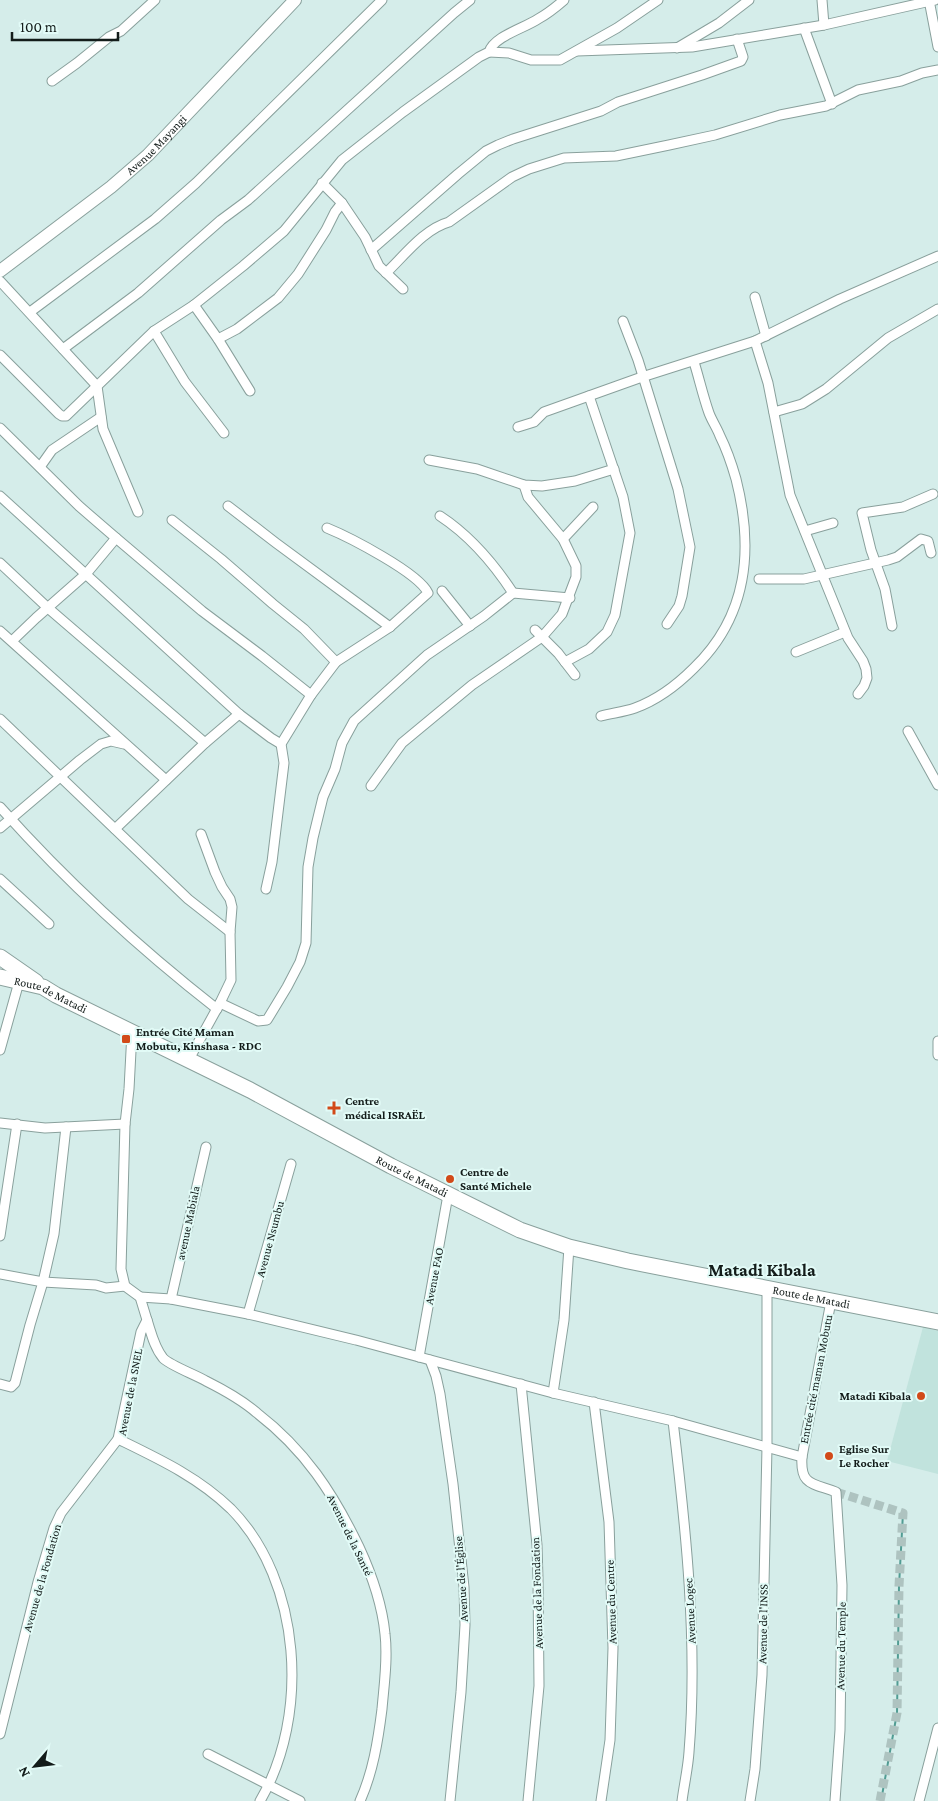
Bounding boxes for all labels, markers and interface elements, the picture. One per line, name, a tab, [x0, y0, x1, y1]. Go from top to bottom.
scale bar	[12, 10, 119, 42]
text: 100 m	[20, 19, 57, 35]
street label: Avenue Mayangi	[123, 112, 189, 178]
street label: Route de Matadi	[13, 974, 90, 1016]
place label: Entrée Cité Maman Mobutu, Kinshasa - RDC	[136, 1025, 262, 1053]
marker: Entrée Cité Maman Mobutu, Kinshasa - RDC	[120, 1033, 132, 1045]
place label: Centre médical ISRAËL	[345, 1094, 426, 1122]
marker: Centre médical ISRAËL	[327, 1101, 341, 1115]
street label: Route de Matadi	[374, 1152, 450, 1200]
place label: Centre de Santé Michele	[460, 1165, 532, 1193]
marker: Centre de Santé Michele	[444, 1173, 456, 1185]
street label: avenue Mabiala	[173, 1184, 203, 1261]
street label: Avenue Nsumbu	[253, 1199, 287, 1279]
street label: Avenue FAO	[422, 1246, 446, 1306]
district label: Matadi Kibala	[708, 1260, 816, 1280]
street label: Route de Matadi	[771, 1283, 851, 1312]
street label: Entrée cité maman Mobutu	[797, 1313, 836, 1445]
street label: Avenue de la SNEL	[115, 1347, 145, 1437]
place label: Matadi Kibala	[839, 1389, 911, 1403]
marker: Matadi Kibala	[915, 1390, 927, 1402]
place label: Eglise Sur Le Rocher	[839, 1442, 889, 1470]
marker: Eglise Sur Le Rocher	[823, 1450, 835, 1462]
street label: Avenue de la Santé	[324, 1492, 376, 1578]
street label: Avenue de la Fondation	[20, 1522, 64, 1634]
street label: Avenue de l'Église	[451, 1536, 471, 1622]
street label: Avenue de la Fondation	[528, 1536, 546, 1649]
street label: Avenue du Centre	[603, 1560, 619, 1644]
street label: Avenue Logec	[681, 1578, 699, 1644]
street label: Avenue de l'INSS	[755, 1583, 771, 1664]
street label: Avenue du Temple	[833, 1602, 849, 1690]
north arrow	[10, 1741, 60, 1791]
text: N	[14, 1764, 33, 1780]

